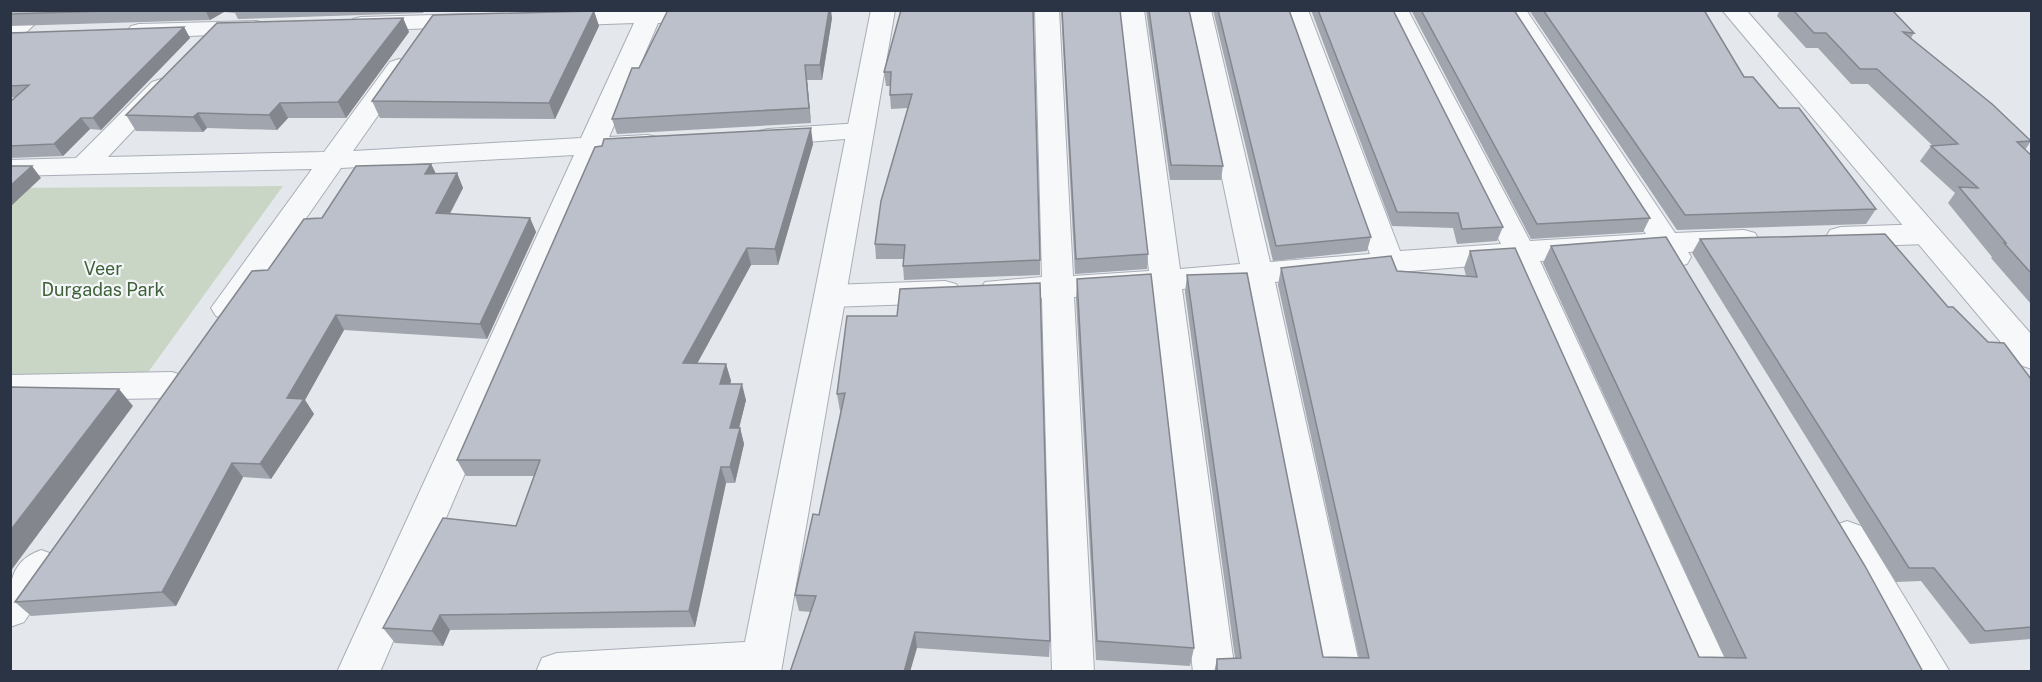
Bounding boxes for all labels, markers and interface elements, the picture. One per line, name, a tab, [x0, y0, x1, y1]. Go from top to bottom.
park label: Veer Durgadas Park	[41, 258, 165, 300]

